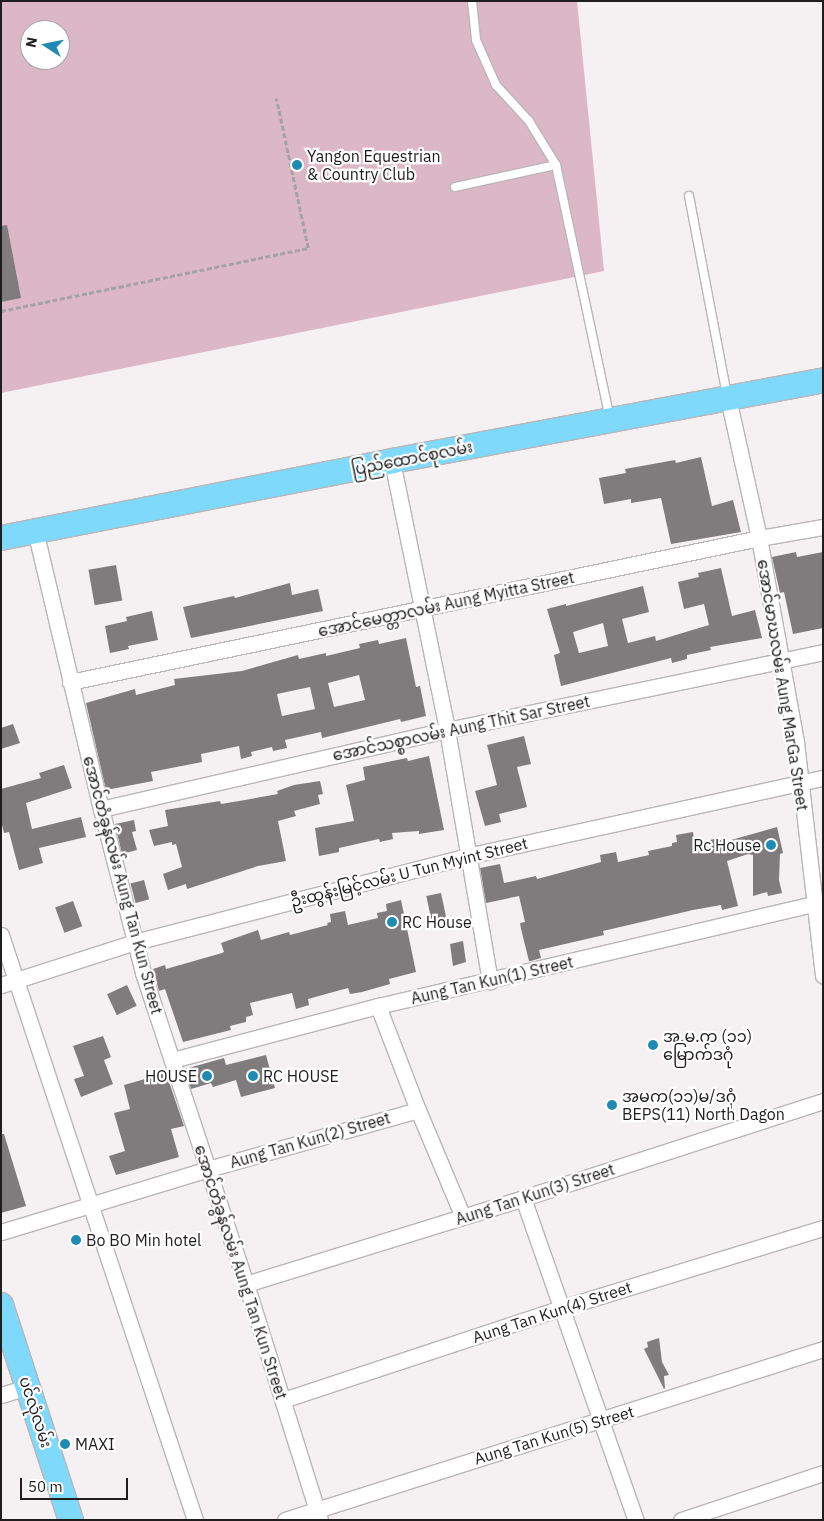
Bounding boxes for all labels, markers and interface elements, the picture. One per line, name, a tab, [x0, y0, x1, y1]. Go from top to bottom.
north arrow	[20, 20, 70, 70]
text: N	[21, 36, 41, 49]
place label: Yangon Equestrian & Country Club	[307, 146, 441, 184]
marker: Yangon Equestrian & Country Club	[291, 159, 303, 171]
street label: ပြည်ထောင်စုလမ်း	[350, 437, 474, 479]
street label: အောင်မာဃလမ်း Aung MarGa Street	[754, 558, 812, 812]
street label: အောင်မေတ္တာလမ်း Aung Myitta Street	[316, 567, 576, 641]
street label: အောင်သစ္စာလမ်း Aung Thit Sar Street	[331, 691, 591, 765]
street label: အောင်တံခွန်လမ်း Aung Tan Kun Street	[79, 754, 167, 1016]
street label: ဦးထွန်းမြင့်လမ်း U Tun Myint Street	[288, 833, 530, 911]
place label: Rc House	[693, 835, 761, 855]
marker: Rc House	[765, 839, 777, 851]
place label: RC House	[402, 912, 472, 932]
marker: RC House	[386, 916, 398, 928]
street label: Aung Tan Kun(1) Street	[409, 952, 575, 1008]
place label: အ.မ.က (၁၁) မြောက်ဒဂုံ	[663, 1026, 752, 1064]
marker: အ.မ.က (၁၁) မြောက်ဒဂုံ	[647, 1039, 659, 1051]
place label: HOUSE	[145, 1066, 197, 1086]
place label: RC HOUSE	[263, 1066, 339, 1086]
marker: HOUSE	[201, 1070, 213, 1082]
marker: RC HOUSE	[247, 1070, 259, 1082]
place label: အမက(၁၁)မ/ဒဂုံ BEPS(11) North Dagon	[622, 1086, 785, 1124]
marker: အမက(၁၁)မ/ဒဂုံ BEPS(11) North Dagon	[606, 1099, 618, 1111]
street label: Aung Tan Kun(2) Street	[227, 1108, 393, 1172]
street label: အောင်တံခွန်လမ်း Aung Tan Kun Street	[191, 1142, 291, 1402]
street label: Aung Tan Kun(3) Street	[453, 1159, 617, 1229]
place label: Bo BO Min hotel	[86, 1230, 201, 1250]
marker: Bo BO Min hotel	[70, 1234, 82, 1246]
street label: Aung Tan Kun(4) Street	[470, 1277, 634, 1347]
street label: ပင်လုံလမ်း	[15, 1374, 57, 1450]
street label: Aung Tan Kun(5) Street	[472, 1402, 636, 1468]
place label: MAXI	[75, 1434, 115, 1454]
marker: MAXI	[59, 1438, 71, 1450]
scale bar	[22, 1468, 130, 1500]
text: 50 m	[28, 1477, 63, 1496]

